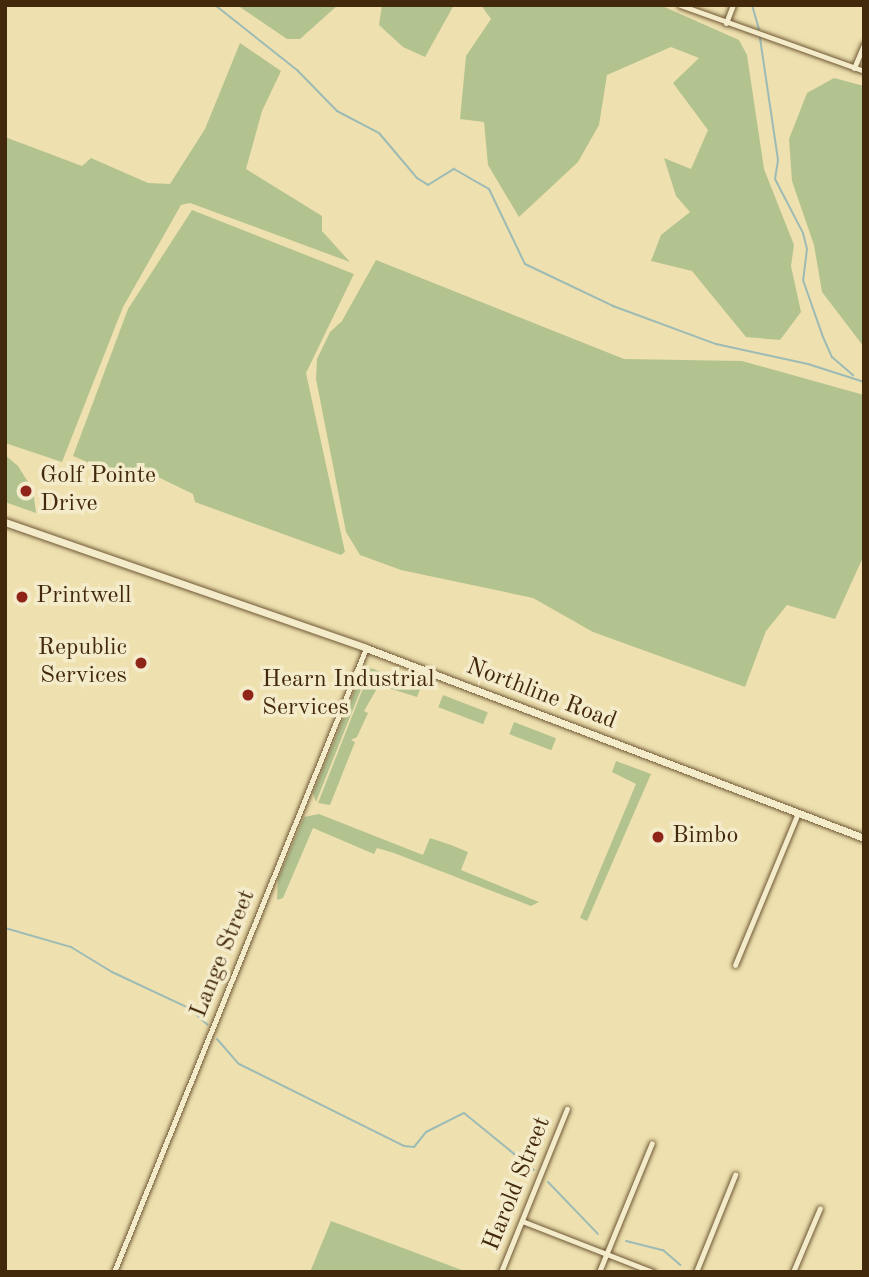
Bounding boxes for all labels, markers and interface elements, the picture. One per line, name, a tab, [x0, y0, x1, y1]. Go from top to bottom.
place label: Golf Pointe Drive	[40, 463, 156, 519]
marker: Golf Pointe Drive	[18, 483, 34, 499]
place label: Printwell	[36, 583, 131, 611]
marker: Printwell	[14, 589, 30, 605]
place label: Republic Services	[38, 635, 127, 691]
street label: Northline Road	[462, 653, 620, 737]
marker: Republic Services	[133, 655, 149, 671]
place label: Hearn Industrial Services	[262, 667, 435, 723]
marker: Hearn Industrial Services	[240, 687, 256, 703]
place label: Bimbo	[672, 823, 738, 851]
marker: Bimbo	[650, 829, 666, 845]
street label: Lange Street	[185, 886, 263, 1022]
street label: Harold Street	[478, 1113, 558, 1255]

